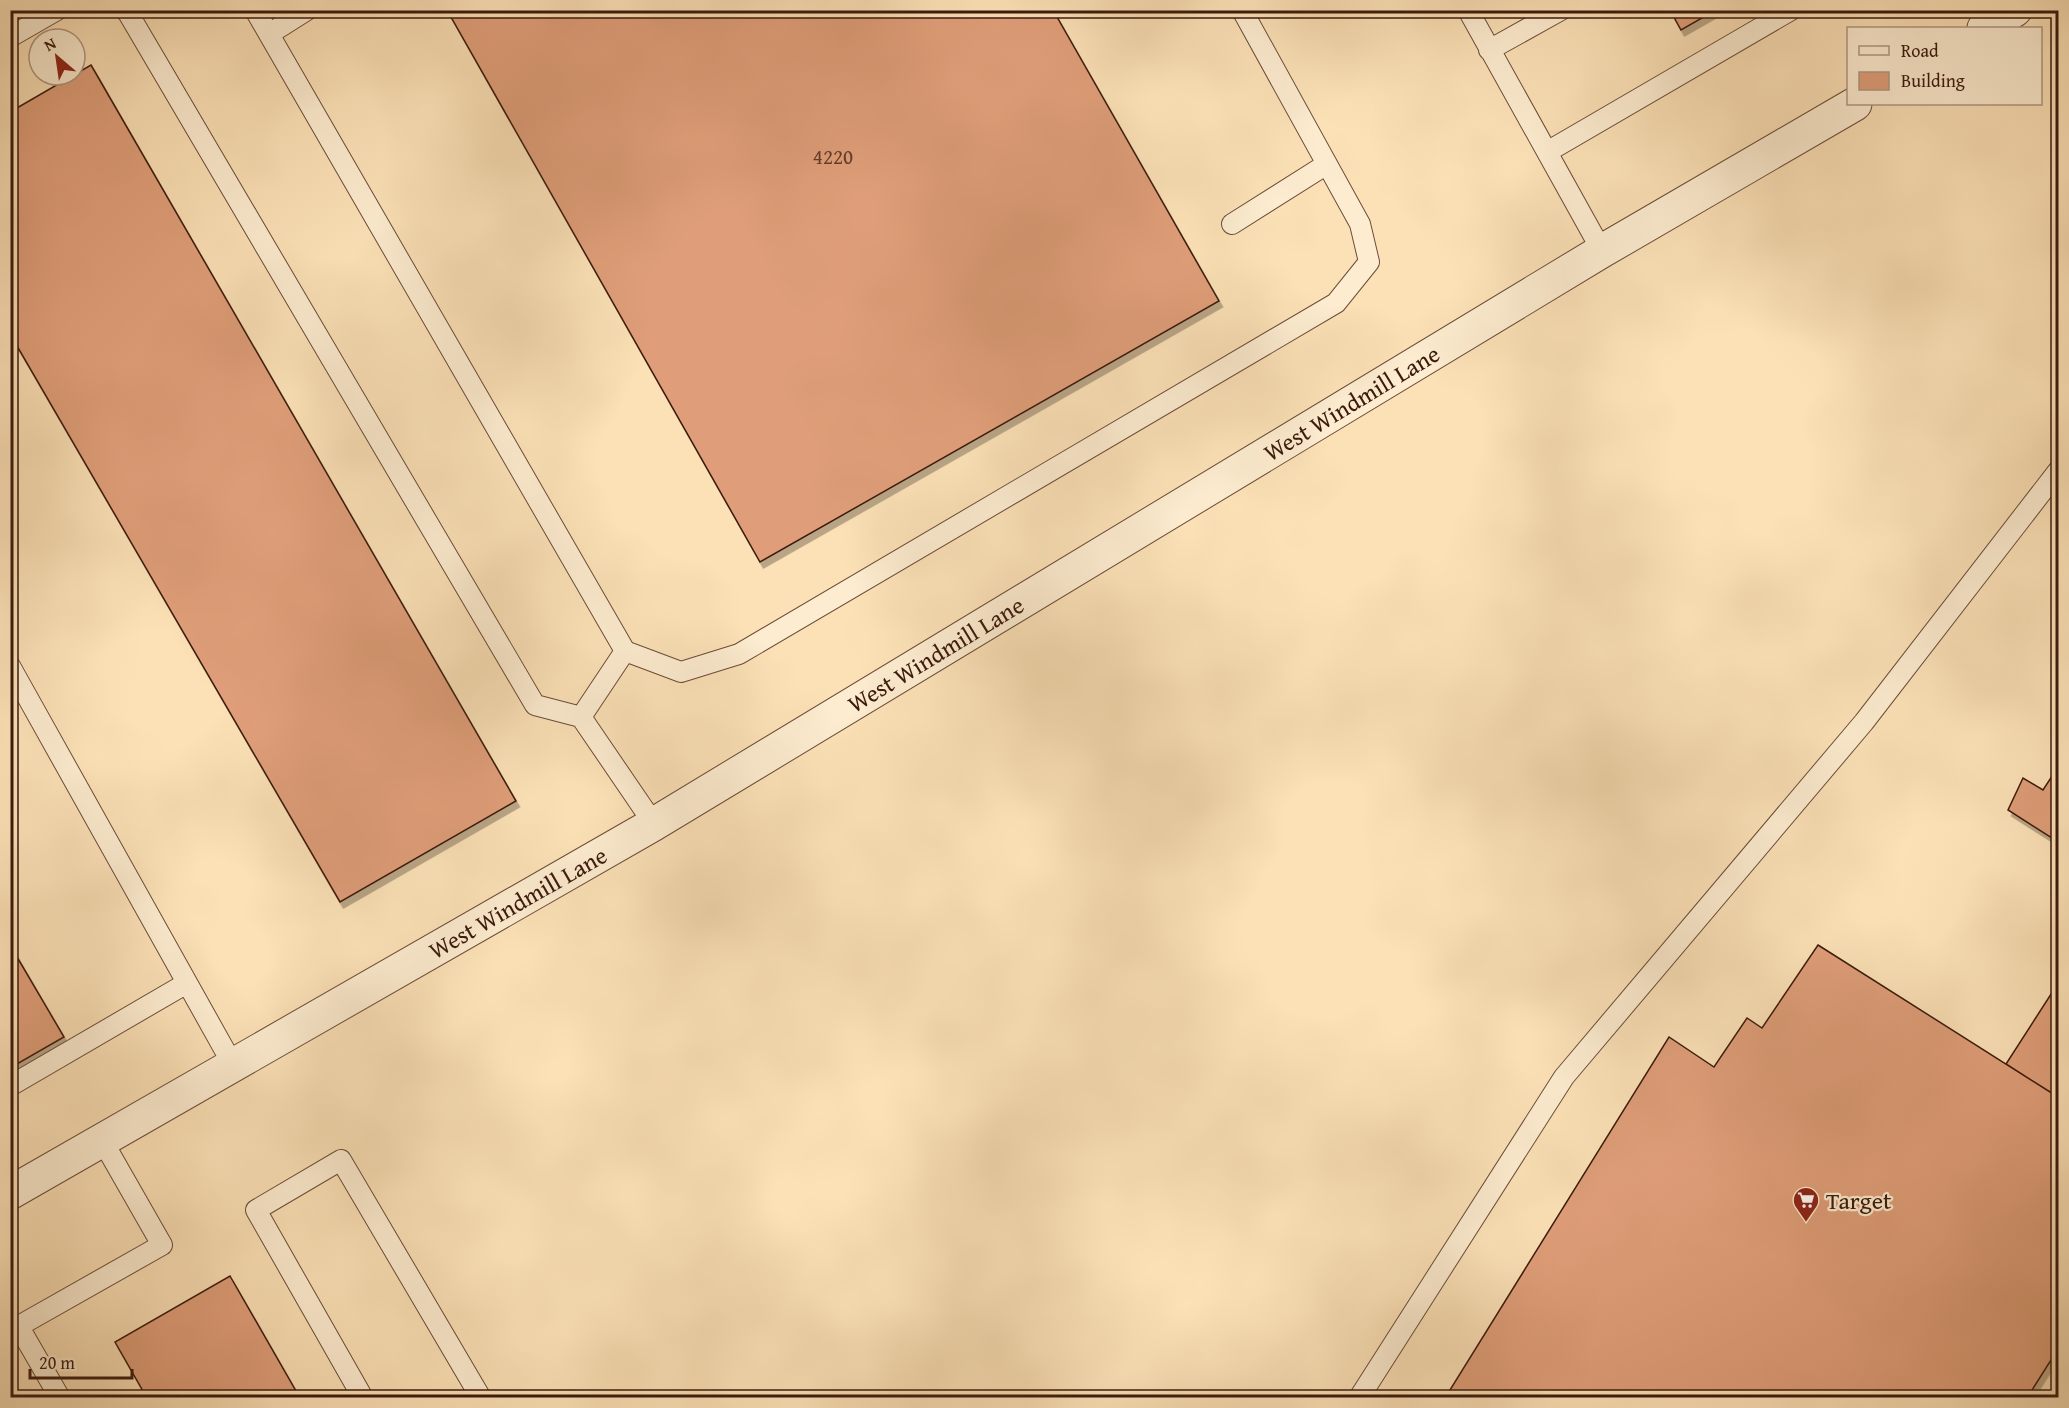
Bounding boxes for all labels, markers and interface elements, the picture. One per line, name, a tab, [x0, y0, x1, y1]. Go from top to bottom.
north arrow	[27, 27, 87, 87]
legend	[1847, 27, 2042, 105]
text: N	[39, 31, 60, 57]
text: Road	[1901, 37, 1939, 64]
text: Building	[1901, 67, 1965, 94]
house number: 4220	[813, 141, 853, 172]
street label: West Windmill Lane	[1256, 336, 1446, 469]
street label: West Windmill Lane	[841, 587, 1030, 721]
street label: West Windmill Lane	[422, 837, 613, 967]
place label: Target	[1826, 1183, 1892, 1218]
supermarket icon: Target	[1791, 1185, 1821, 1223]
scale bar	[30, 1342, 132, 1380]
text: 20 m	[39, 1349, 75, 1376]

